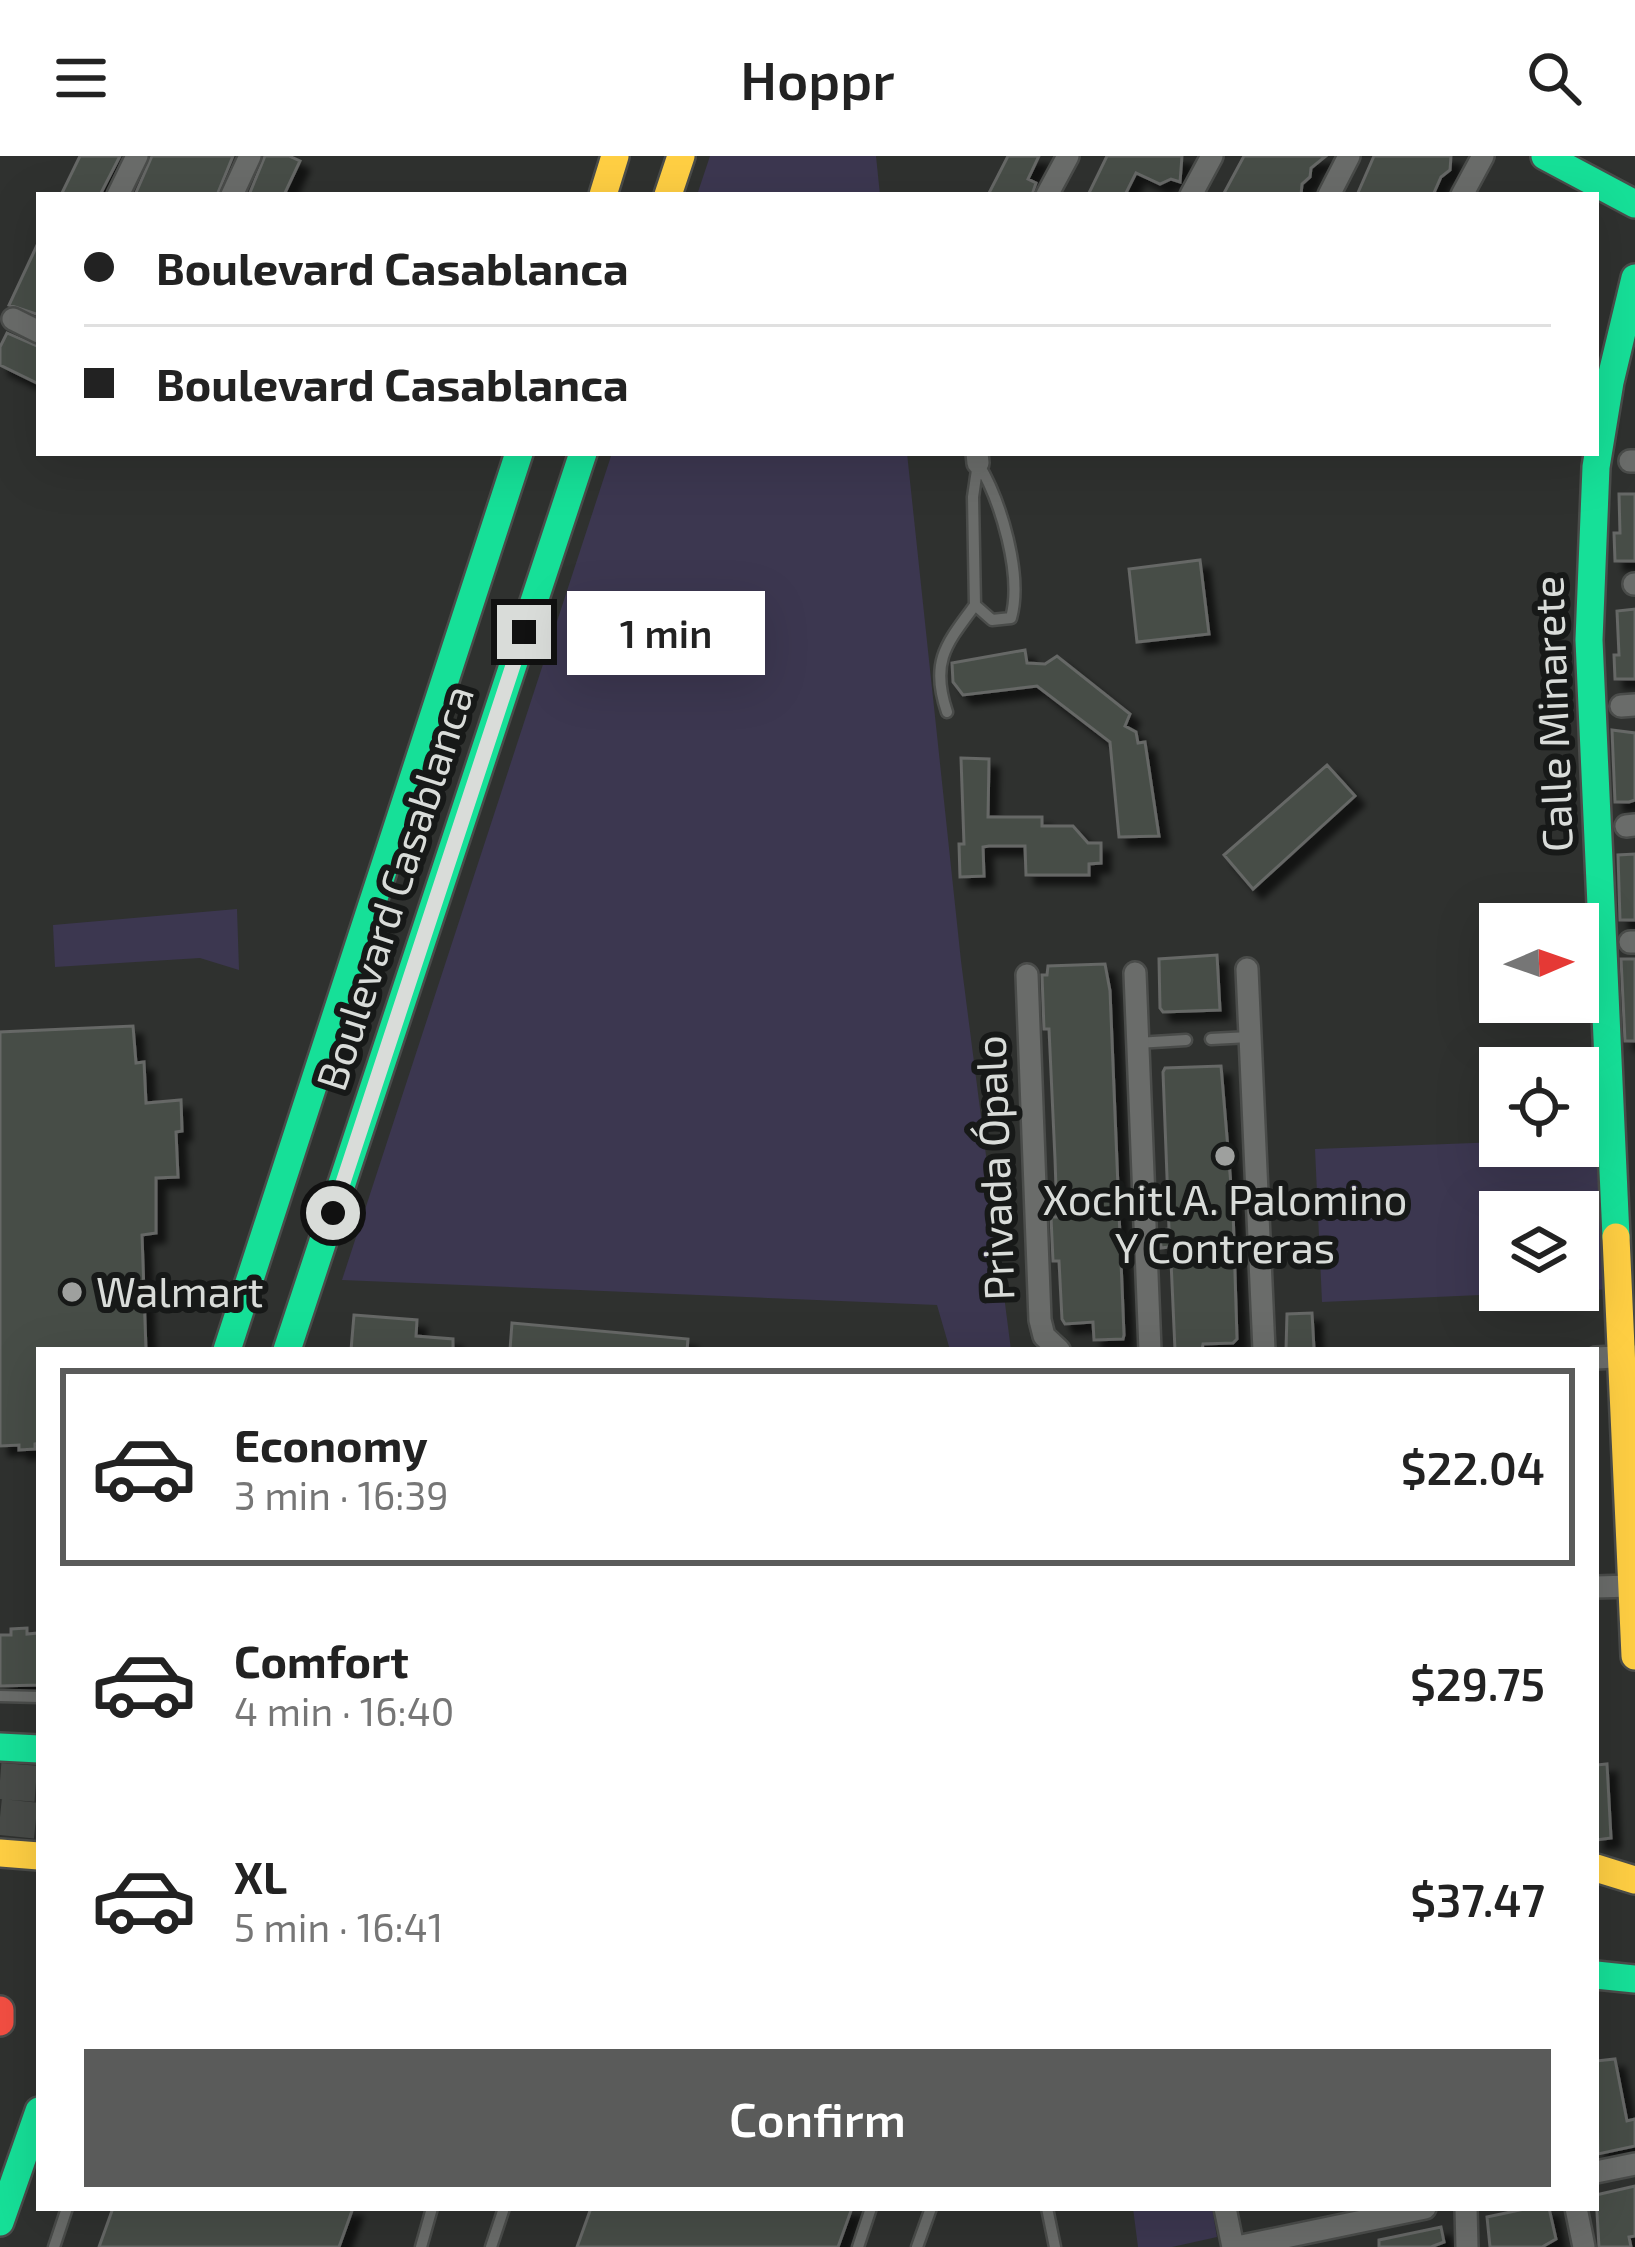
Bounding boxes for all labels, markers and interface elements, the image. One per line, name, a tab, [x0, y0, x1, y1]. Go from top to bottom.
icon: menu	[48, 45, 114, 111]
icon: search	[1521, 45, 1587, 111]
text: Hoppr	[740, 46, 895, 111]
text: Boulevard Casablanca	[156, 240, 629, 294]
text: Boulevard Casablanca	[156, 356, 629, 410]
street label: Calle Minarete	[1521, 575, 1581, 853]
callout: 1 min	[566, 590, 764, 674]
route end	[497, 605, 551, 659]
text: 1 min	[620, 609, 712, 656]
street label: Boulevard Casablanca	[304, 679, 482, 1096]
north arrow	[1479, 903, 1599, 1023]
map controls	[1479, 903, 1599, 1311]
street label: Privada Ópalo	[963, 1035, 1023, 1302]
button: locate	[1479, 1047, 1599, 1167]
marker: Xochitl A. Palomino Y Contreras	[1212, 1143, 1238, 1169]
place label: Xochitl A. Palomino Y Contreras	[1043, 1173, 1407, 1271]
route start	[306, 1186, 360, 1240]
button: layers	[1479, 1191, 1599, 1311]
place label: Walmart	[96, 1265, 264, 1315]
marker: Walmart	[59, 1279, 85, 1305]
icon: car	[90, 1413, 198, 1521]
text: Economy	[234, 1417, 428, 1471]
text: $22.04	[1401, 1440, 1545, 1494]
text: 3 min · 16:39	[234, 1471, 449, 1518]
icon: car	[90, 1629, 198, 1737]
text: Comfort	[234, 1633, 409, 1687]
text: $29.75	[1410, 1656, 1545, 1710]
text: 4 min · 16:40	[234, 1687, 454, 1734]
icon: car	[90, 1845, 198, 1953]
text: XL	[234, 1849, 287, 1903]
text: $37.47	[1410, 1872, 1545, 1926]
text: 5 min · 16:41	[234, 1903, 443, 1950]
button: Confirm	[84, 2049, 1551, 2187]

